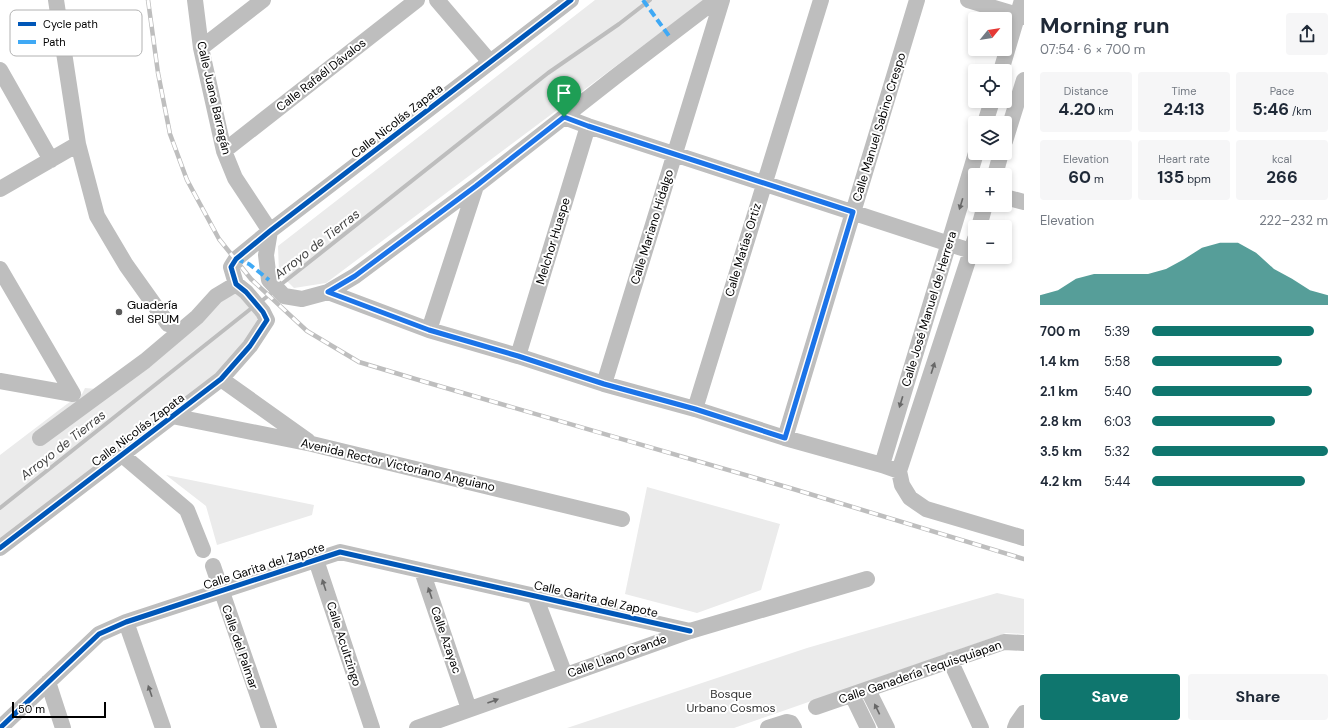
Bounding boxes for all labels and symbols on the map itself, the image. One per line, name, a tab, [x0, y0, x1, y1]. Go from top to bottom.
legend	[10, 10, 142, 56]
north arrow	[968, 12, 1012, 56]
text: Cycle path	[43, 17, 98, 31]
text: Path	[43, 35, 66, 49]
street label: Calle Rafaél Dávalos	[273, 35, 369, 115]
street label: Calle Juana Barragán	[193, 40, 235, 156]
street label: Calle Manuel Sabino Crespo	[849, 51, 909, 203]
pin	[547, 76, 581, 117]
street label: Calle Nicolás Zapata	[348, 80, 446, 162]
street label: Calle Mariano Hidalgo	[627, 168, 677, 286]
street label: Melchor Huaspe	[532, 195, 574, 286]
one-way arrow	[958, 198, 964, 210]
street label: Calle Matías Ortiz	[721, 201, 765, 299]
water label: Arroyo de Tierras	[270, 205, 363, 283]
street label: Calle José Manuel de Herrera	[898, 229, 960, 389]
place label: Guadería del SPUM	[127, 297, 179, 327]
marker: Guadería del SPUM	[114, 307, 124, 317]
one-way arrow	[930, 361, 936, 373]
street label: Calle Nicolás Zapata	[88, 390, 188, 470]
one-way arrow	[898, 396, 904, 408]
water label: Arroyo de Tierras	[16, 406, 109, 484]
street label: Avenida Rector Victoriano Anguiano	[299, 435, 497, 495]
street label: Calle Garita del Zapote	[201, 539, 327, 593]
street label: Calle Garita del Zapote	[532, 577, 660, 621]
one-way arrow	[321, 578, 327, 590]
one-way arrow	[426, 586, 432, 598]
street label: Calle Acultzingo	[323, 600, 365, 688]
street label: Calle del Palmar	[218, 603, 262, 692]
street label: Calle Azayac	[427, 604, 465, 676]
street label: Calle Llano Grande	[565, 631, 669, 681]
street label: Calle Ganadería Tequisquiapan	[836, 637, 1004, 707]
one-way arrow	[147, 685, 153, 697]
park label: Bosque Urbano Cosmos	[686, 686, 776, 716]
one-way arrow	[487, 697, 499, 703]
scale bar	[12, 700, 106, 719]
one-way arrow	[874, 703, 880, 715]

